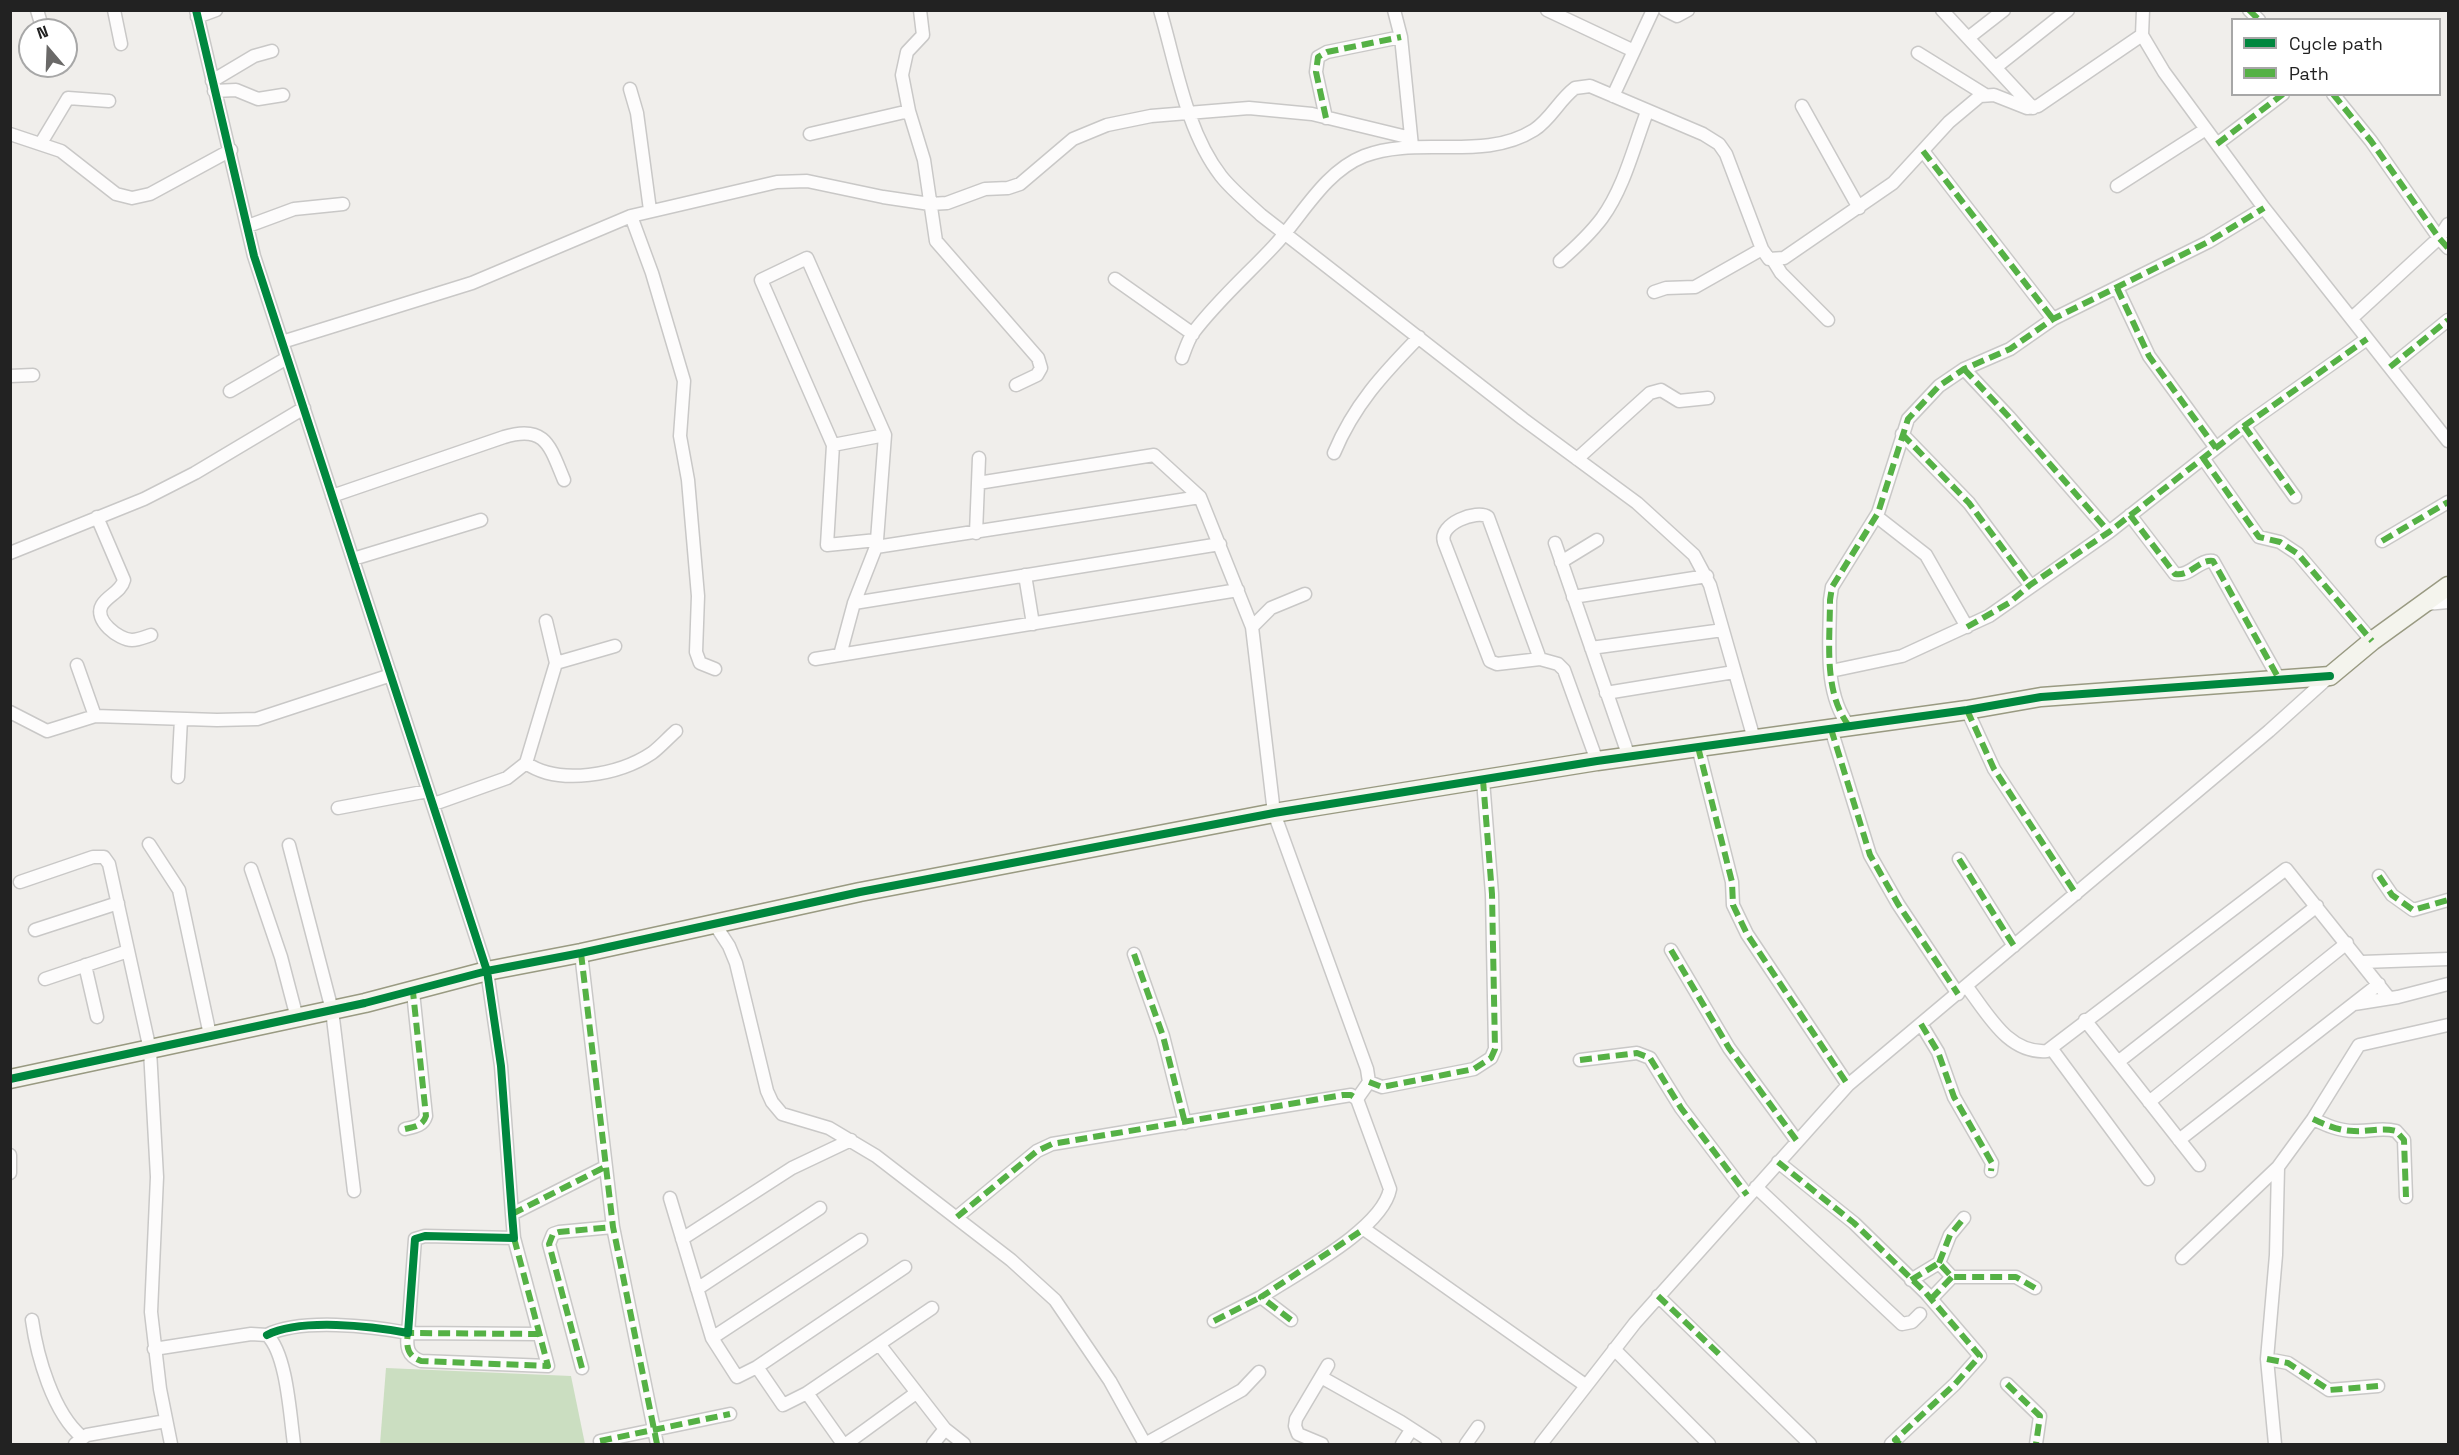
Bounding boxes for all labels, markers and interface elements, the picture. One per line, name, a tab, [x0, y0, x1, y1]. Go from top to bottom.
north arrow	[18, 18, 78, 78]
legend	[2231, 18, 2441, 96]
text: N	[34, 21, 51, 44]
text: Cycle path	[2289, 32, 2383, 55]
text: Path	[2289, 62, 2329, 85]

